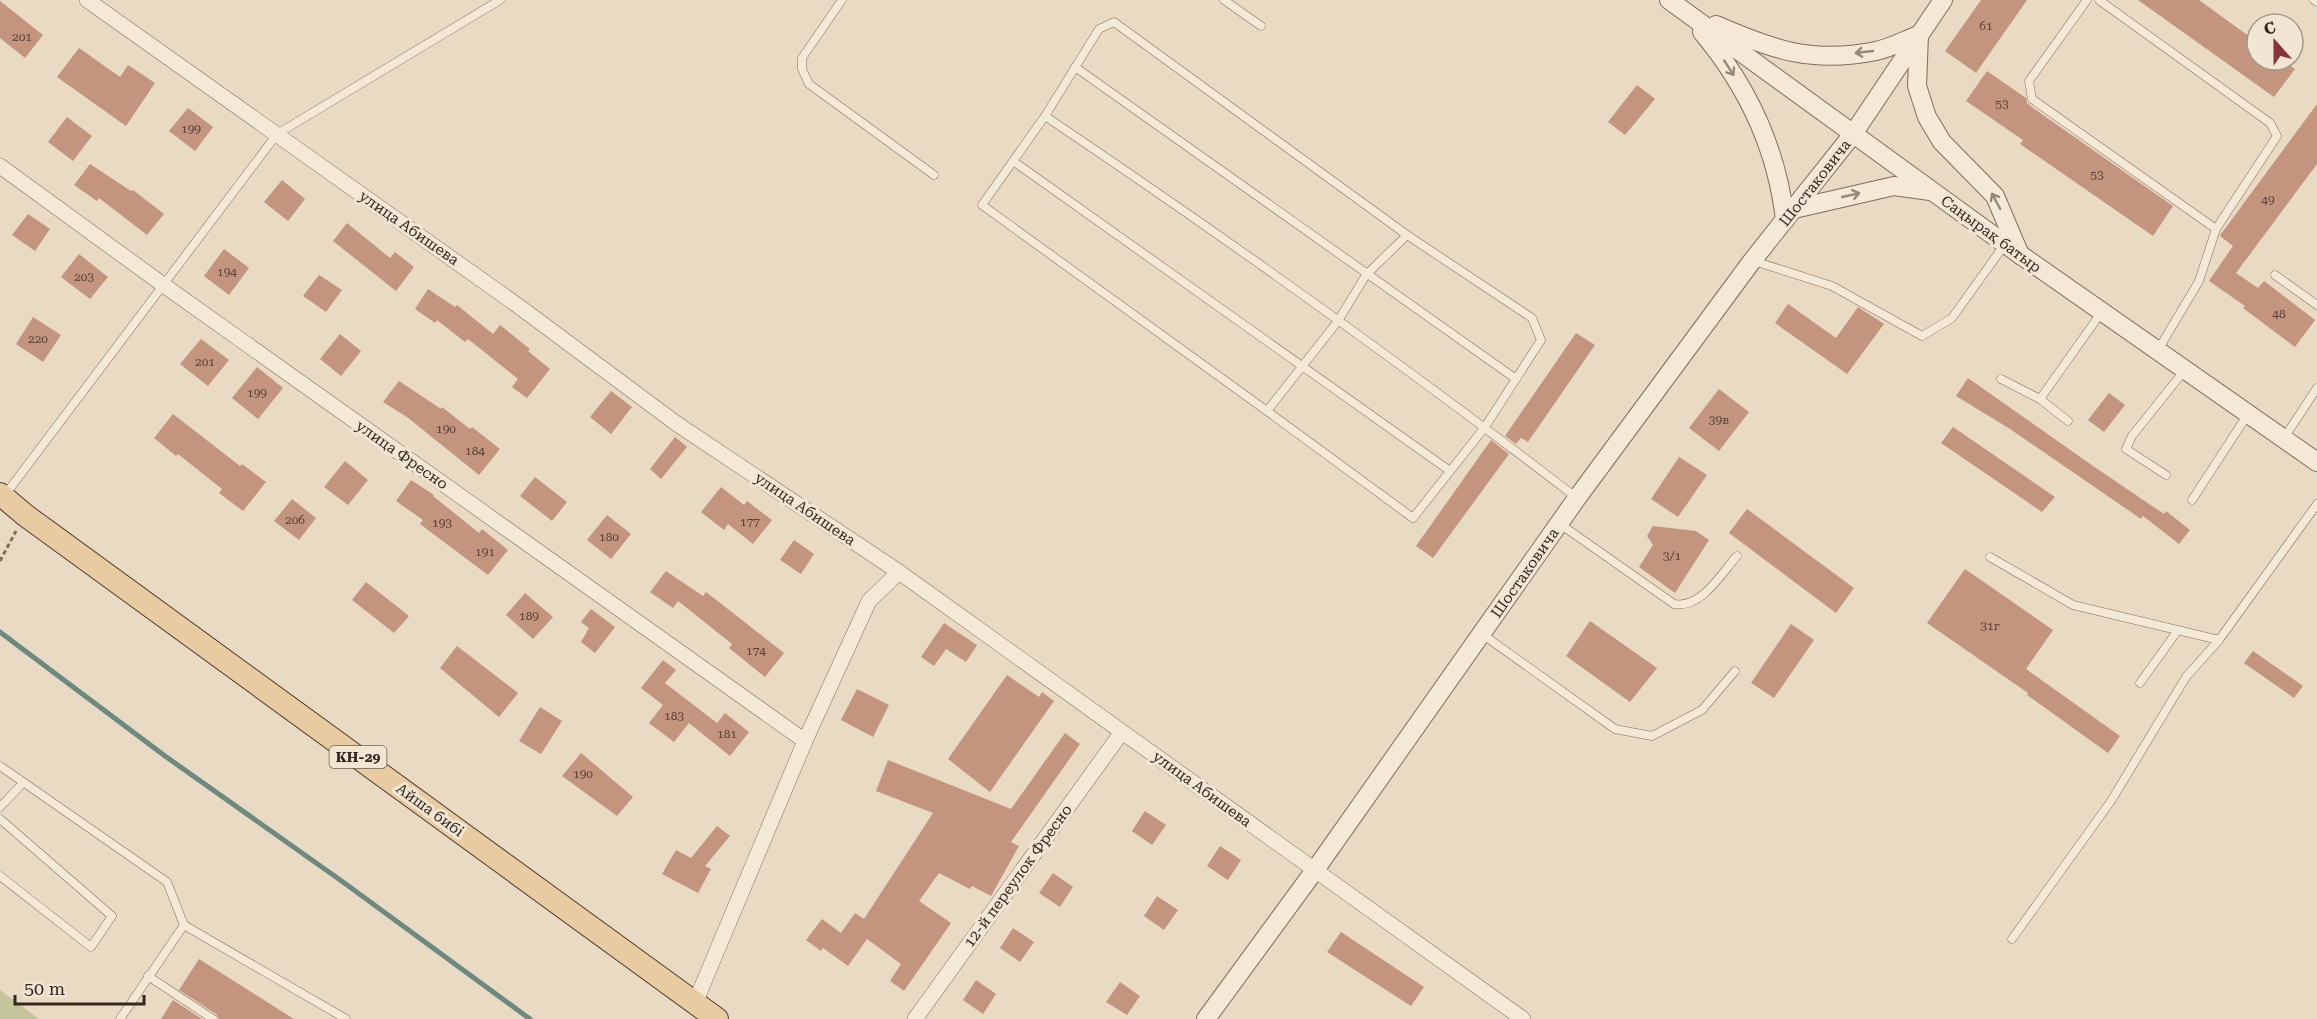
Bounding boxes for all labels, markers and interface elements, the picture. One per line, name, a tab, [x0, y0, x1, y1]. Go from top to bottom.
north arrow	[2245, 12, 2305, 72]
text: С	[2261, 18, 2278, 39]
house number: 61	[1979, 19, 1993, 33]
house number: 201	[12, 30, 32, 44]
one-way arrow	[1854, 47, 1874, 58]
one-way arrow	[1723, 59, 1735, 75]
house number: 53	[1995, 97, 2009, 111]
house number: 199	[181, 122, 201, 136]
street label: Шостаковича	[1775, 136, 1855, 230]
house number: 53	[2090, 168, 2104, 182]
street label: улица Абишева	[356, 187, 462, 269]
one-way arrow	[1840, 189, 1860, 200]
street label: Саңырақ батыр	[1937, 192, 2045, 277]
one-way arrow	[1990, 193, 2002, 211]
house number: 49	[2261, 193, 2275, 207]
house number: 194	[217, 265, 237, 279]
house number: 203	[74, 270, 94, 284]
house number: 48	[2272, 307, 2286, 321]
house number: 220	[28, 332, 48, 346]
house number: 201	[195, 355, 215, 369]
house number: 199	[247, 386, 267, 400]
house number: 39в	[1709, 413, 1729, 427]
street label: улица Фресно	[353, 417, 451, 493]
house number: 190	[436, 422, 456, 436]
house number: 184	[465, 444, 485, 458]
street label: улица Абишева	[751, 469, 859, 549]
house number: 206	[285, 513, 305, 527]
house number: 177	[740, 515, 760, 529]
house number: 193	[432, 516, 452, 530]
street label: Шостаковича	[1487, 525, 1563, 621]
house number: 180	[599, 530, 619, 544]
house number: 191	[475, 545, 495, 559]
house number: 3/1	[1663, 549, 1682, 563]
house number: 189	[519, 609, 539, 623]
house number: 31г	[1980, 619, 2000, 633]
house number: 174	[746, 644, 766, 658]
house number: 183	[664, 709, 684, 723]
house number: 181	[717, 727, 737, 741]
road number: КН-29	[330, 746, 386, 768]
street label: улица Абишева	[1149, 747, 1255, 831]
house number: 190	[573, 767, 593, 781]
street label: Айша бибі	[393, 779, 468, 841]
street label: 12-й переулок Фресно	[960, 801, 1076, 951]
scale bar	[15, 968, 144, 1006]
text: 50 m	[24, 978, 65, 999]

